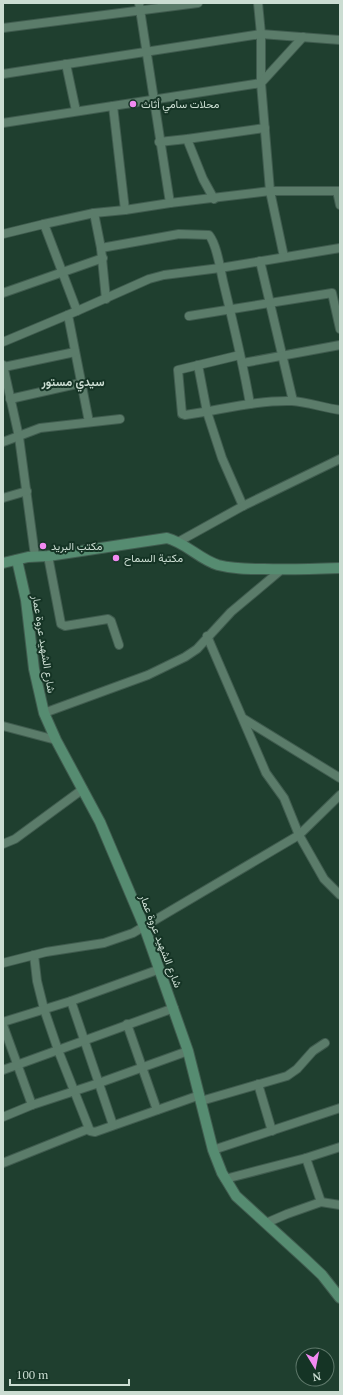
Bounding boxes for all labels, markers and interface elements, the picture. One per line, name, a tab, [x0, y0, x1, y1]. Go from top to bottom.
place label: محلات سامي أثاث	[141, 97, 220, 114]
marker: محلات سامي أثاث	[128, 99, 138, 109]
district label: سيدي مستور	[40, 374, 105, 392]
place label: مكتب البريد	[51, 539, 103, 553]
marker: مكتب البريد	[38, 541, 48, 551]
place label: مكتبة السماح	[124, 551, 183, 566]
marker: مكتبة السماح	[111, 553, 121, 563]
street label: شارع الشهيد عروة عمار	[28, 593, 59, 694]
street label: شارع الشهيد عروة عمار	[135, 891, 185, 990]
north arrow	[295, 1347, 335, 1387]
scale bar	[10, 1361, 129, 1387]
text: 100 m	[16, 1367, 49, 1382]
text: N	[311, 1369, 322, 1385]

